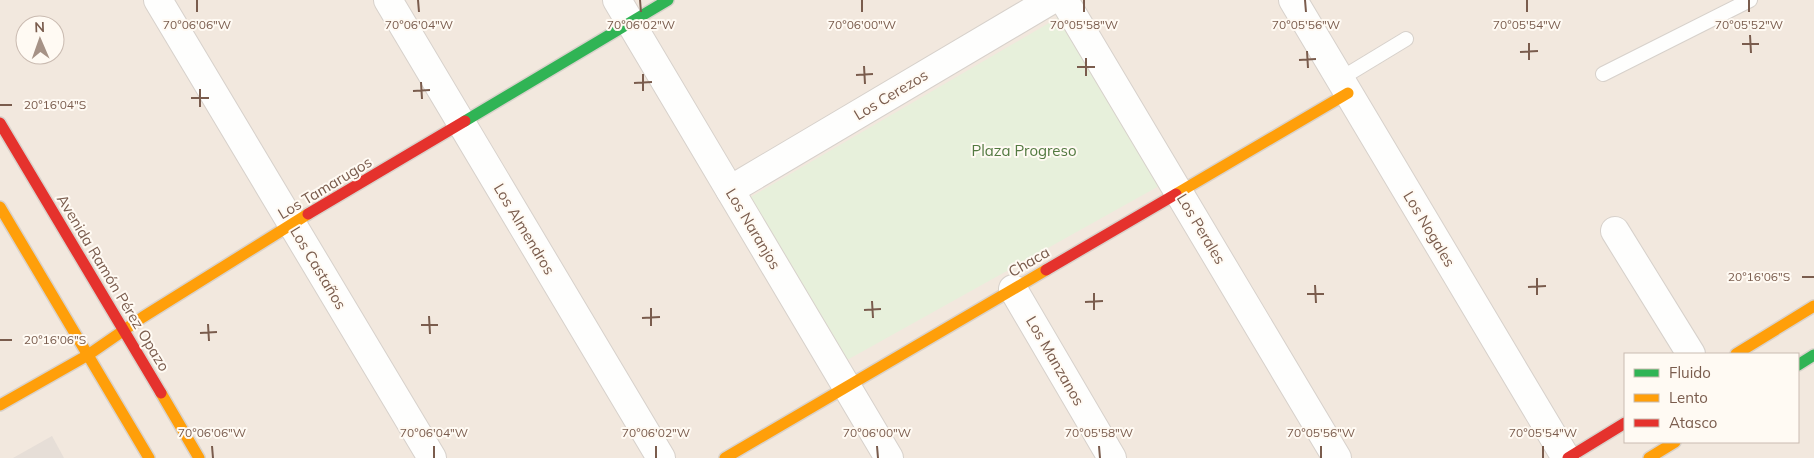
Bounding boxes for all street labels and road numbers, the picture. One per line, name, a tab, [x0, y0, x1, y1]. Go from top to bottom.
street label: Los Cerezos	[850, 65, 931, 124]
street label: Los Tamarugos	[274, 152, 375, 223]
street label: Los Almendros	[490, 180, 559, 278]
street label: Los Naranjos	[722, 185, 785, 273]
street label: Los Nogales	[1399, 187, 1459, 270]
street label: Los Perales	[1173, 190, 1230, 268]
street label: Avenida Ramón Pérez Opazo	[53, 191, 174, 375]
street label: Los Castaños	[286, 223, 351, 313]
street label: Chaca	[1005, 242, 1053, 281]
street label: Los Manzanos	[1022, 313, 1089, 409]

